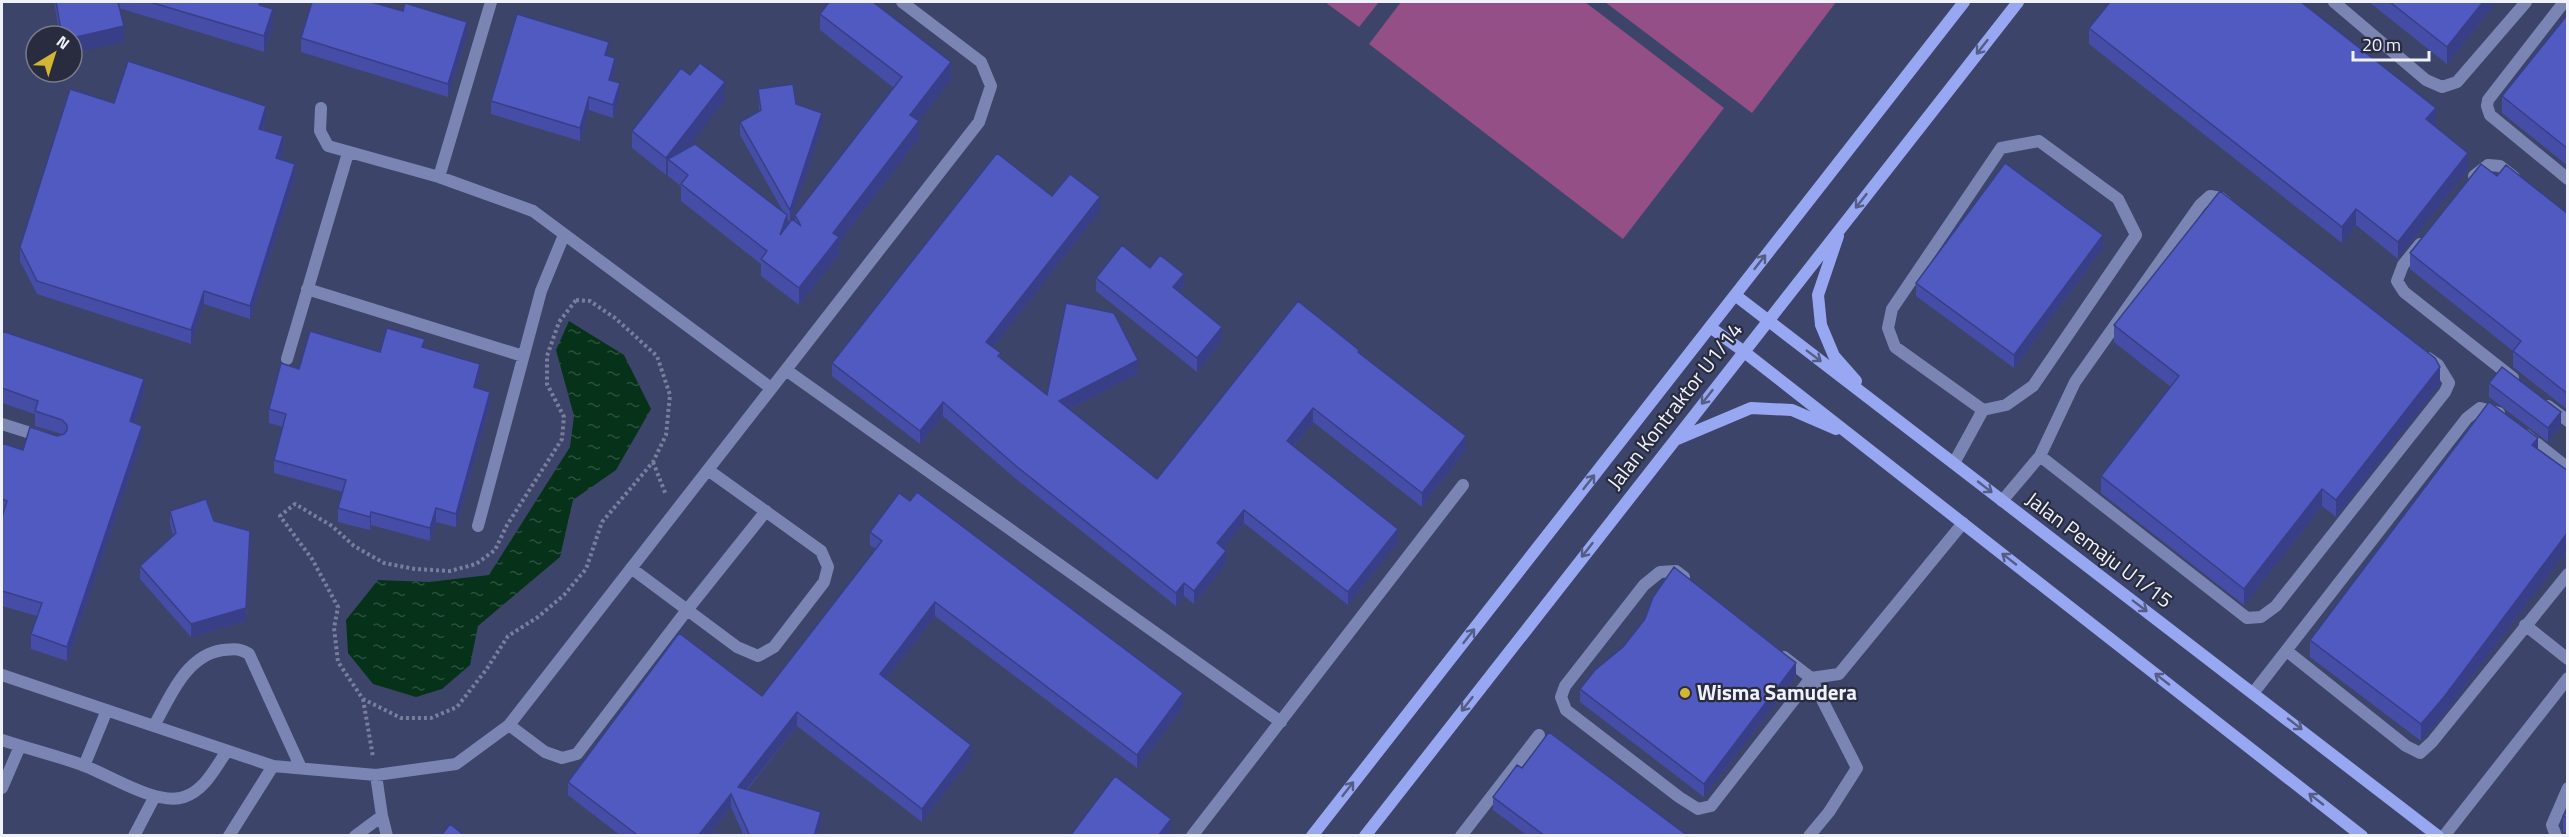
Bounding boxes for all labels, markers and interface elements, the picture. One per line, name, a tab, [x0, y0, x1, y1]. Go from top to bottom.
north arrow	[24, 24, 84, 84]
scale bar	[2353, 24, 2430, 62]
text: N	[51, 29, 75, 55]
text: 20 m	[2362, 31, 2401, 58]
one-way arrow	[1976, 39, 1989, 55]
one-way arrow	[1855, 192, 1868, 208]
one-way arrow	[1754, 254, 1767, 270]
street label: Jalan Kontraktor U1/14	[1599, 315, 1750, 496]
one-way arrow	[1805, 349, 1821, 362]
one-way arrow	[1701, 389, 1714, 405]
one-way arrow	[1582, 475, 1595, 491]
one-way arrow	[1977, 481, 1993, 494]
street label: Jalan Pemaju U1/15	[2019, 483, 2180, 615]
one-way arrow	[1581, 542, 1594, 558]
one-way arrow	[2001, 552, 2017, 565]
one-way arrow	[2132, 599, 2148, 612]
one-way arrow	[1462, 628, 1475, 644]
one-way arrow	[2155, 673, 2171, 686]
place label: Wisma Samudera	[1697, 676, 1857, 708]
marker: Wisma Samudera	[1678, 686, 1692, 700]
one-way arrow	[1461, 696, 1474, 712]
one-way arrow	[2287, 718, 2303, 731]
one-way arrow	[1342, 782, 1355, 798]
one-way arrow	[2308, 793, 2324, 806]

